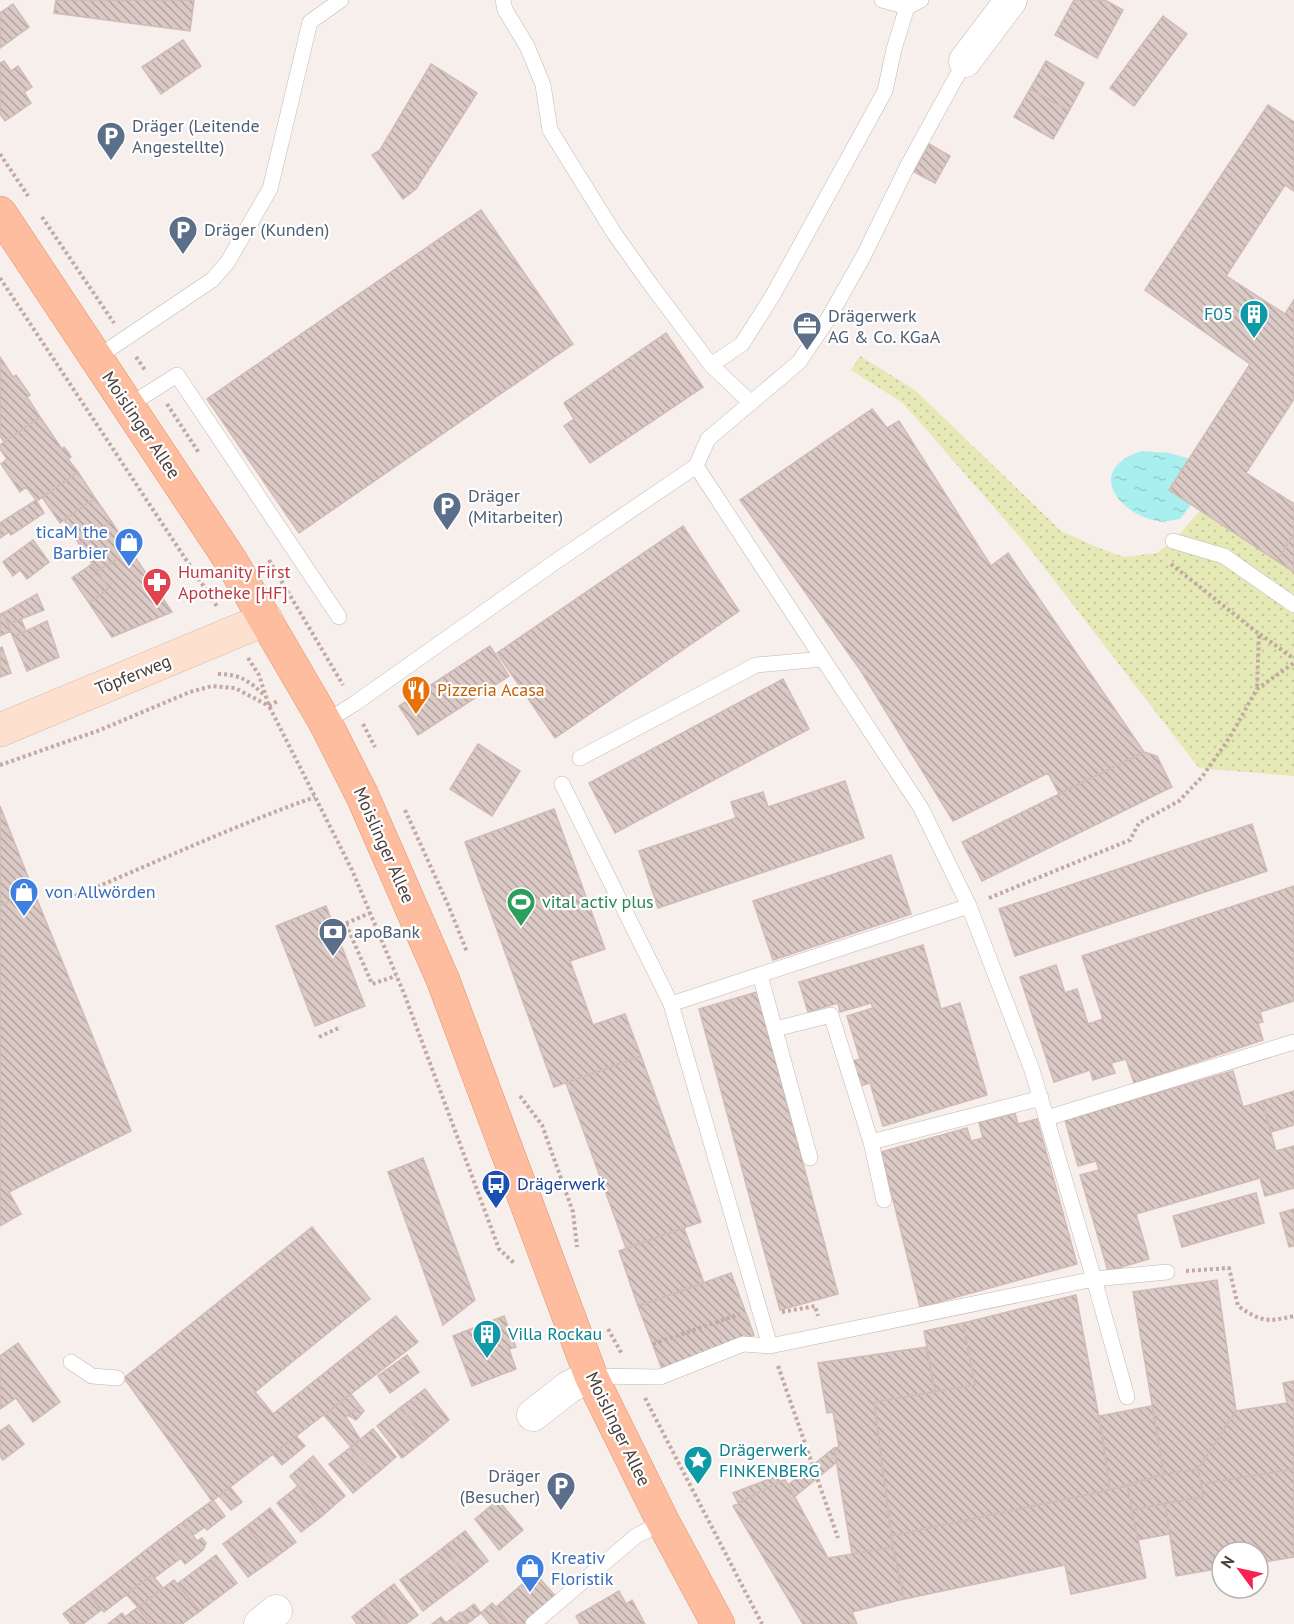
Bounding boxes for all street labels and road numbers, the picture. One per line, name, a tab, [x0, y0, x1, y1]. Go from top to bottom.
street label: Moislinger Allee	[97, 367, 186, 483]
street label: Töpferweg	[91, 649, 174, 700]
street label: Moislinger Allee	[349, 783, 420, 906]
street label: Moislinger Allee	[581, 1368, 656, 1490]

